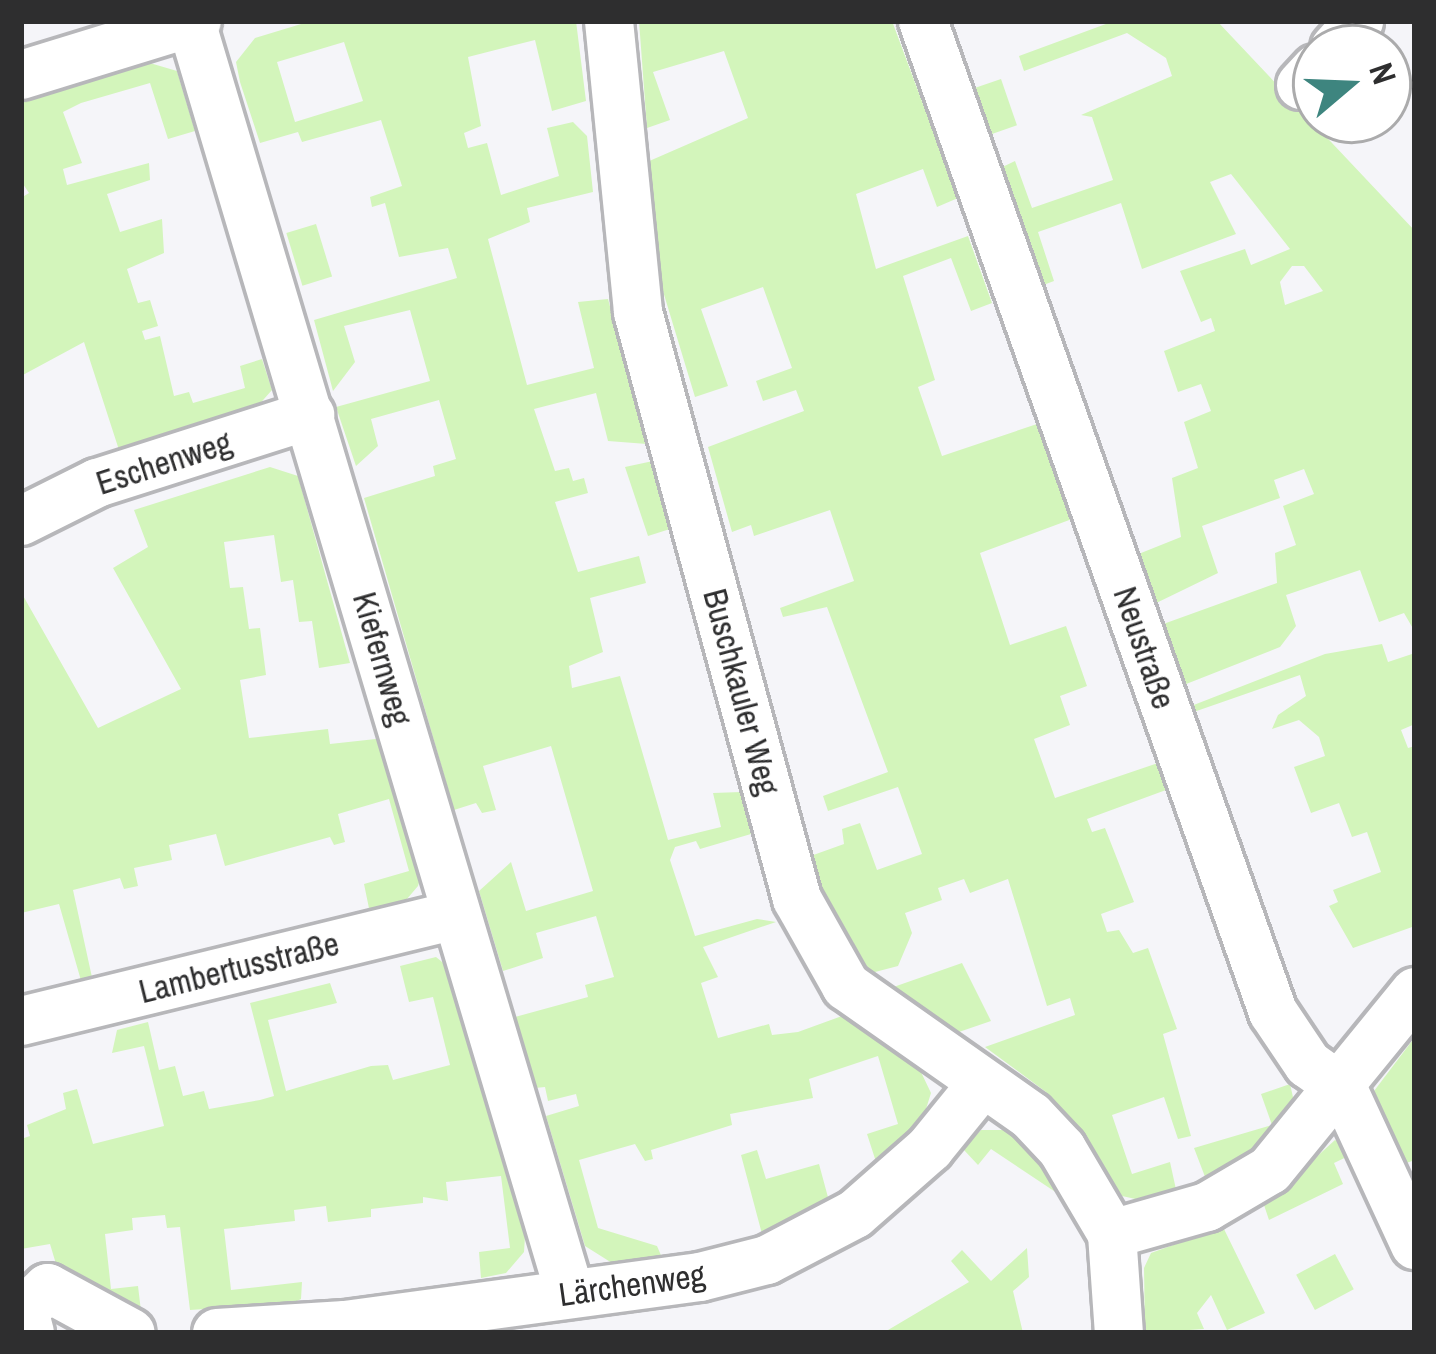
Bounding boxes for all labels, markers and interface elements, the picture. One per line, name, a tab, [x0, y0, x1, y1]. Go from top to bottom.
north arrow	[1292, 24, 1412, 144]
text: N	[1359, 57, 1407, 90]
street label: Eschenweg	[91, 423, 237, 503]
street label: Neustraße	[1105, 582, 1183, 714]
street label: Buschkauler Weg	[694, 585, 788, 799]
street label: Kiefernweg	[344, 588, 420, 730]
street label: Lambertusstraße	[135, 924, 343, 1012]
street label: Lärchenweg	[556, 1255, 708, 1315]

